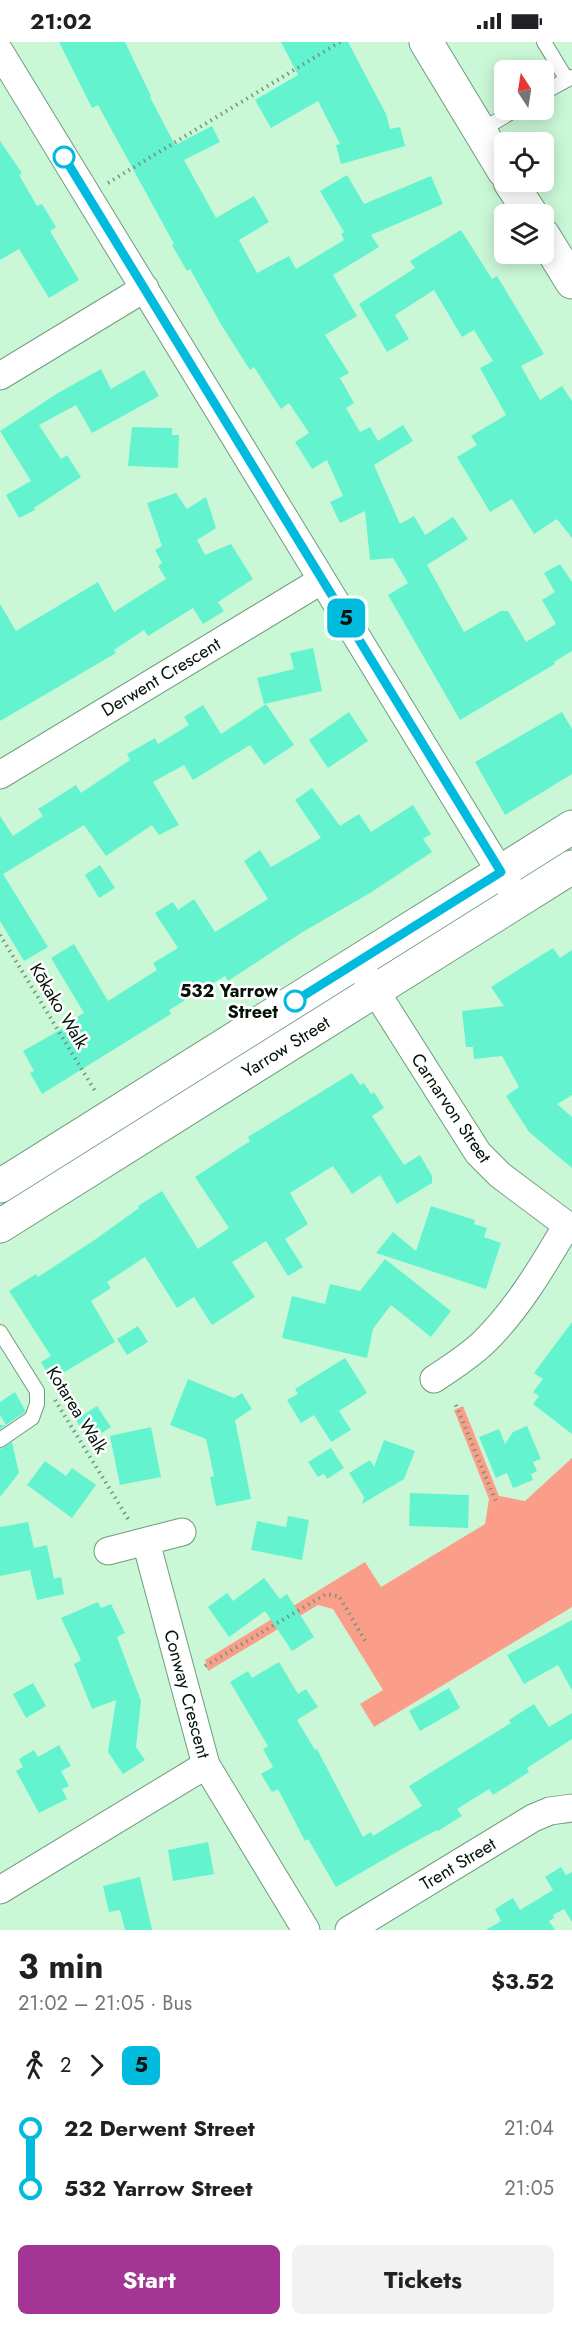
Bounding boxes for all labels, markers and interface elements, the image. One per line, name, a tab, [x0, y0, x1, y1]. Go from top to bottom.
text: 21:02	[30, 5, 92, 37]
north arrow	[494, 60, 554, 120]
map controls	[494, 60, 554, 264]
button: locate	[494, 132, 554, 192]
unlabelled marker	[53, 146, 75, 168]
button: layers	[494, 204, 554, 264]
line badge: 5	[326, 598, 366, 638]
text: 5	[339, 603, 353, 633]
street label: Derwent Crescent	[96, 631, 226, 723]
street label: Kōkako Walk	[23, 958, 95, 1054]
place label: 532 Yarrow Street	[180, 978, 278, 1025]
marker: 532 Yarrow Street	[284, 990, 306, 1012]
street label: Yarrow Street	[237, 1009, 336, 1084]
street label: Carnarvon Street	[405, 1048, 498, 1169]
street label: Kotarea Walk	[40, 1361, 114, 1459]
street label: Conway Crescent	[157, 1627, 217, 1762]
street label: Trent Street	[415, 1831, 501, 1897]
text: 3 min	[18, 1943, 104, 1990]
text: $3.52	[491, 1965, 554, 1997]
text: 21:02 – 21:05 · Bus	[18, 1989, 192, 2018]
icon: walk	[18, 2049, 51, 2082]
icon: forward	[80, 2049, 113, 2082]
text: 5	[134, 2050, 148, 2080]
text: 2	[60, 2051, 71, 2080]
text: 22 Derwent Street	[64, 2112, 255, 2144]
text: 21:04	[504, 2114, 554, 2143]
text: 532 Yarrow Street	[64, 2172, 252, 2204]
text: 21:05	[504, 2174, 554, 2203]
button: Start	[18, 2245, 280, 2314]
button: Tickets	[292, 2245, 554, 2314]

